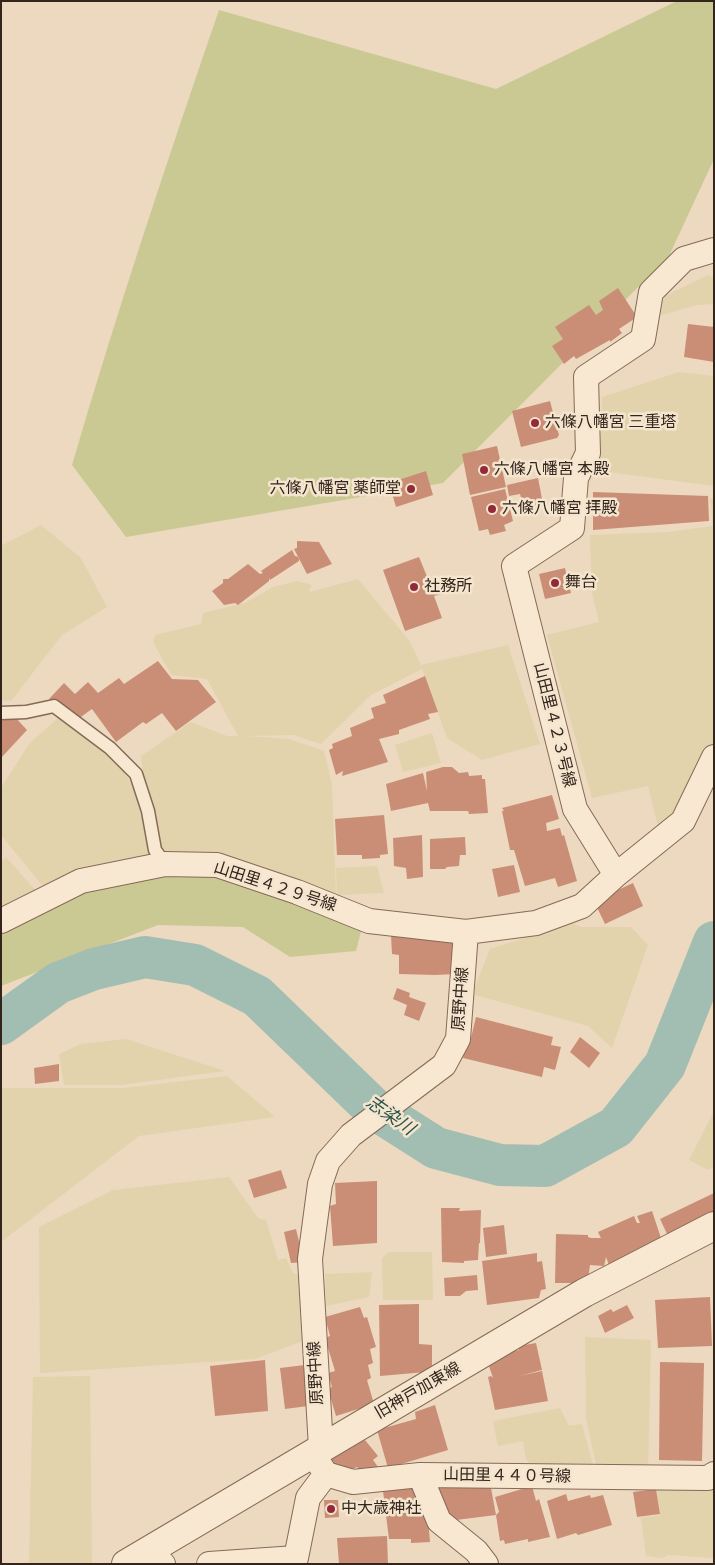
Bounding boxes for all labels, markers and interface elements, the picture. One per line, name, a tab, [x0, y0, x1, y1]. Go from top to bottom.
place label: 六條八幡宮 三重塔	[545, 413, 676, 433]
marker: 六條八幡宮 三重塔	[529, 417, 541, 429]
place label: 六條八幡宮 本殿	[494, 460, 609, 480]
marker: 六條八幡宮 本殿	[478, 464, 490, 476]
place label: 六條八幡宮 薬師堂	[270, 479, 401, 499]
marker: 六條八幡宮 薬師堂	[405, 483, 417, 495]
place label: 六條八幡宮 拝殿	[502, 499, 617, 519]
marker: 六條八幡宮 拝殿	[486, 503, 498, 515]
place label: 舞台	[565, 573, 597, 593]
place label: 社務所	[424, 577, 472, 597]
marker: 舞台	[549, 577, 561, 589]
marker: 社務所	[408, 581, 420, 593]
street label: 山田里４２３号線	[529, 661, 579, 789]
street label: 山田里４２９号線	[211, 858, 339, 916]
street label: 原野中線	[449, 966, 473, 1032]
water label: 志染川	[362, 1092, 418, 1140]
street label: 原野中線	[305, 1341, 327, 1405]
street label: 旧神戸加東線	[372, 1359, 464, 1423]
street label: 山田里４４０号線	[443, 1465, 571, 1487]
place label: 中大歳神社	[341, 1499, 421, 1519]
marker: 中大歳神社	[325, 1503, 337, 1515]

